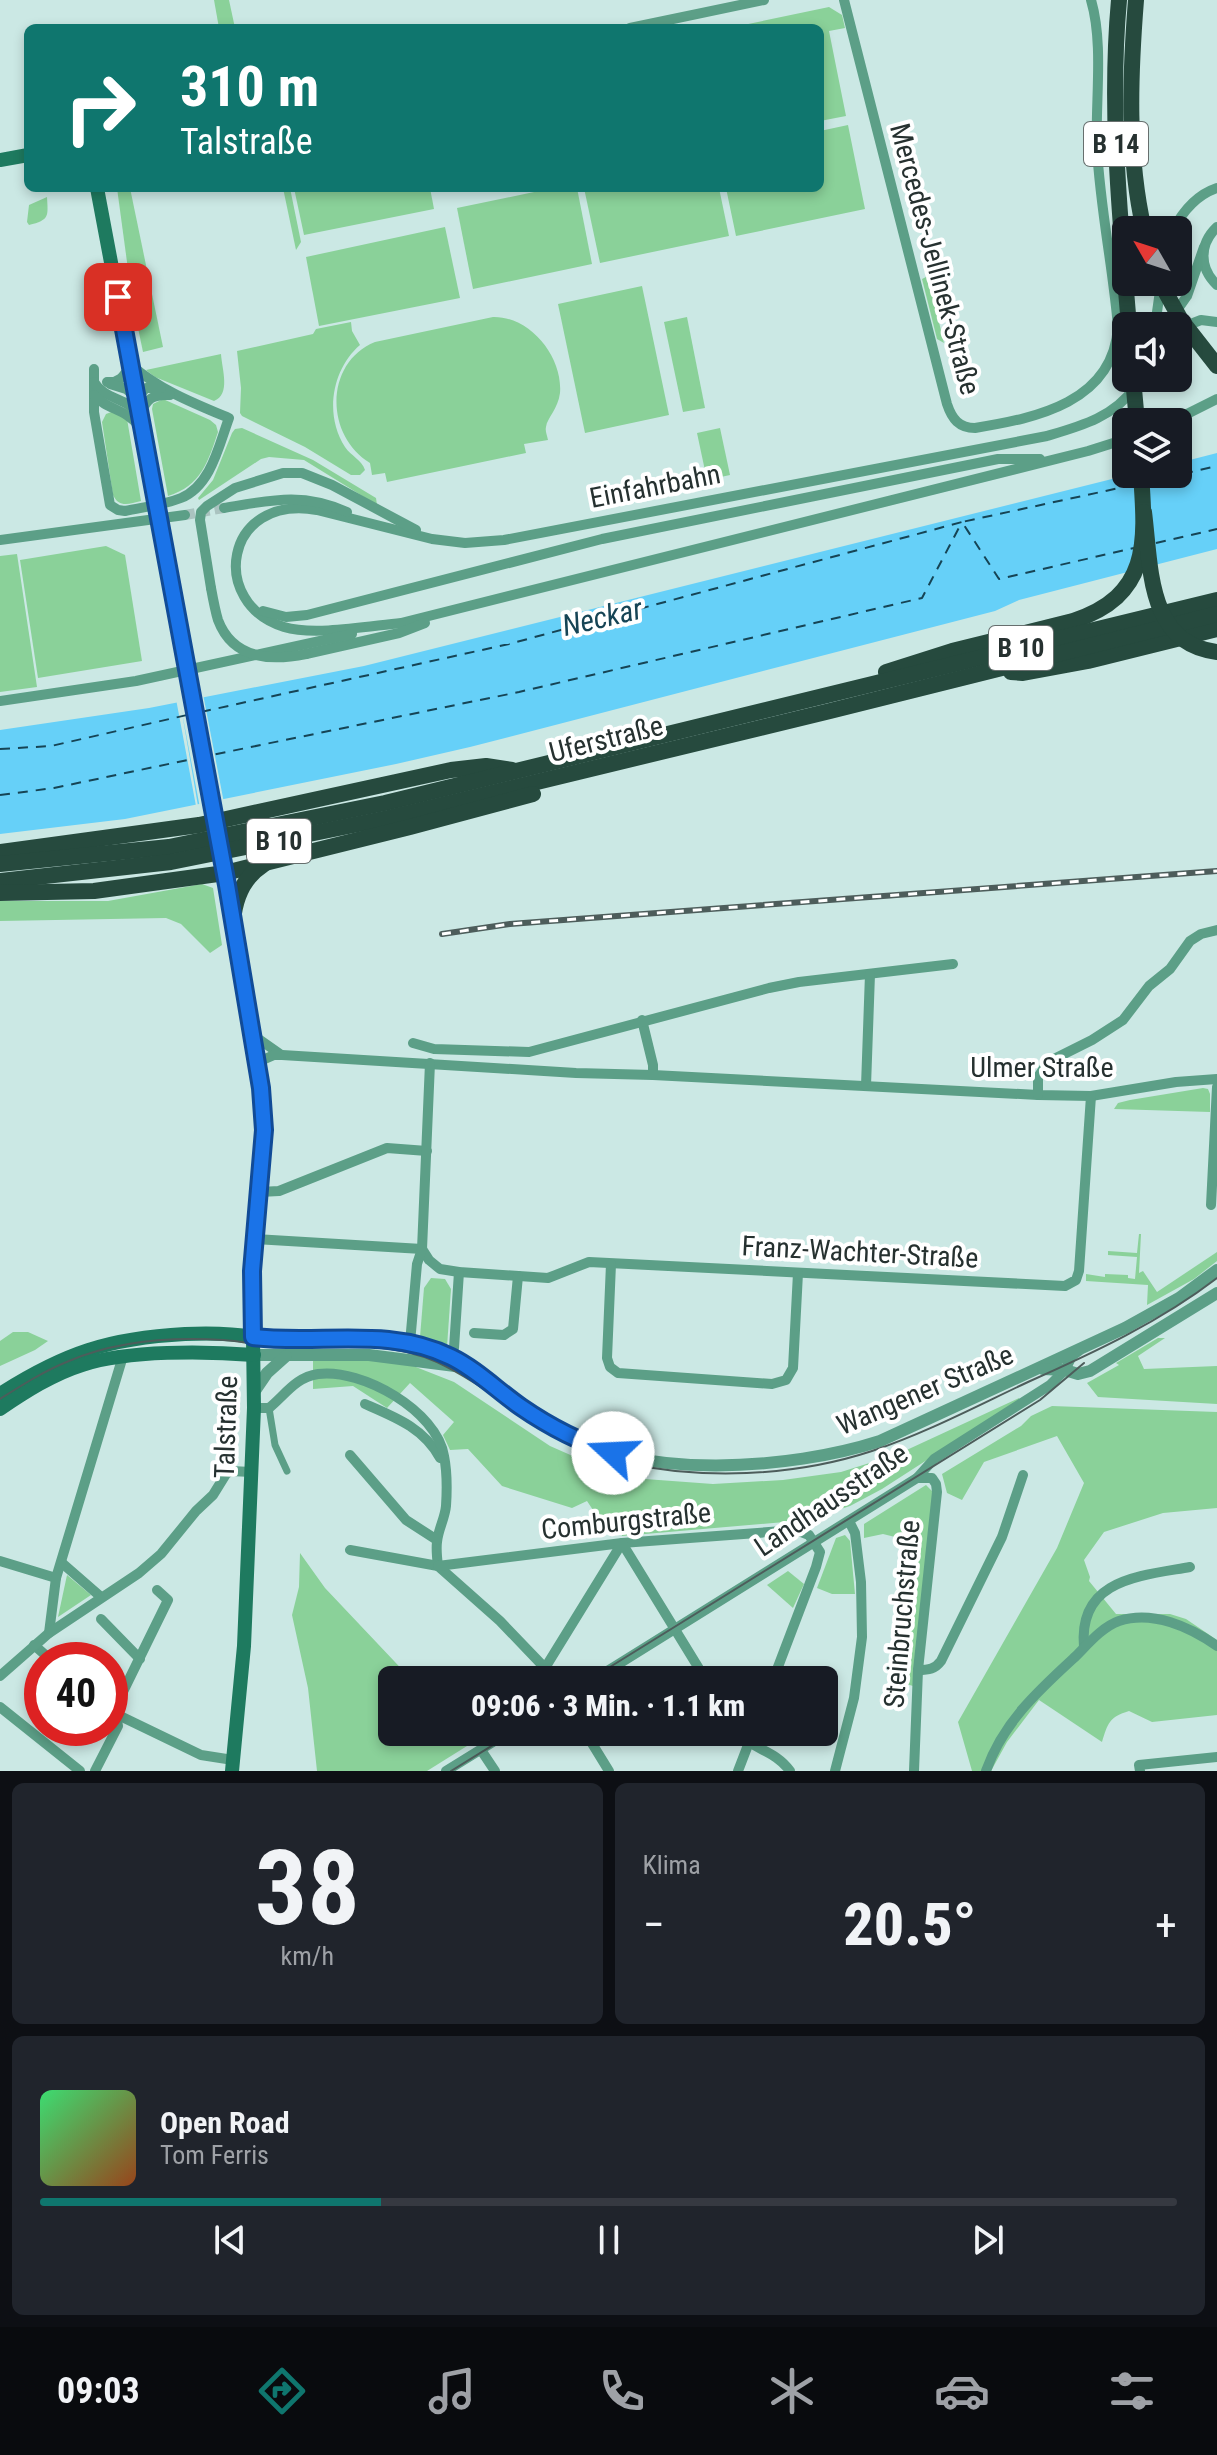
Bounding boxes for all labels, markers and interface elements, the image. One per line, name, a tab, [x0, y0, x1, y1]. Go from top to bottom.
text: 310 m	[180, 54, 319, 120]
icon: right	[48, 56, 152, 160]
street label: Mercedes-Jellinek-Straße	[883, 120, 987, 398]
text: Talstraße	[180, 121, 313, 163]
road number: B 14	[1084, 122, 1148, 166]
north arrow	[1112, 216, 1192, 296]
map controls	[1112, 216, 1192, 488]
pin	[84, 263, 152, 331]
icon: arrive	[96, 275, 140, 319]
button: sound	[1112, 312, 1192, 392]
button: layers	[1112, 408, 1192, 488]
street label: Einfahrbahn	[587, 457, 723, 515]
water label: Neckar	[559, 591, 647, 643]
road number: B 10	[989, 626, 1053, 670]
street label: Uferstraße	[546, 709, 666, 769]
road number: B 10	[247, 819, 311, 863]
street label: Ulmer Straße	[970, 1051, 1114, 1084]
street label: Franz-Wachter-Straße	[741, 1229, 979, 1275]
street label: Wangener Straße	[832, 1338, 1018, 1442]
street label: Talstraße	[208, 1375, 244, 1479]
position arrow	[571, 1411, 655, 1495]
street label: Landhausstraße	[748, 1437, 914, 1563]
street label: Comburgstraße	[539, 1496, 713, 1546]
street label: Steinbruchstraße	[877, 1519, 927, 1709]
speed limit sign: 40	[24, 1642, 128, 1746]
text: 09:06 · 3 Min. · 1.1 km	[471, 1688, 745, 1723]
text: 38	[255, 1828, 360, 1949]
text: Klima	[643, 1850, 701, 1880]
text: 20.5°	[843, 1889, 976, 1960]
text: −	[643, 1899, 665, 1951]
text: +	[1155, 1899, 1177, 1951]
text: km/h	[281, 1941, 334, 1971]
text: Open Road	[160, 2105, 290, 2140]
text: Tom Ferris	[160, 2140, 269, 2170]
icon: previous	[208, 2218, 252, 2262]
icon: pause	[587, 2218, 631, 2262]
icon: next	[966, 2218, 1010, 2262]
icon: directions	[254, 2363, 310, 2419]
icon: music	[424, 2363, 480, 2419]
icon: phone	[594, 2363, 650, 2419]
icon: climate	[764, 2363, 820, 2419]
icon: car	[934, 2363, 990, 2419]
icon: filters	[1104, 2363, 1160, 2419]
text: 09:03	[57, 2370, 140, 2412]

